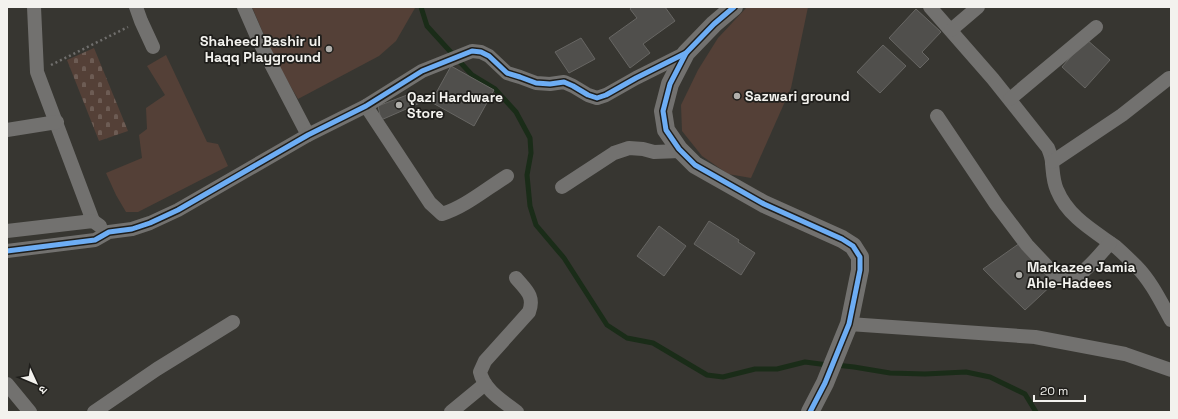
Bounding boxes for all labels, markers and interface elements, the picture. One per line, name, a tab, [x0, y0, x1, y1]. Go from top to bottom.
place label: Shaheed Bashir ul Haqq Playground	[200, 32, 321, 66]
marker: Shaheed Bashir ul Haqq Playground	[324, 44, 334, 54]
place label: Sazwari ground	[745, 87, 850, 105]
place label: Qazi Hardware Store	[407, 88, 503, 122]
marker: Sazwari ground	[732, 91, 742, 101]
marker: Qazi Hardware Store	[394, 100, 404, 110]
place label: Markazee Jamia Ahle-Hadees	[1027, 258, 1136, 292]
marker: Markazee Jamia Ahle-Hadees	[1014, 270, 1024, 280]
north arrow	[16, 363, 56, 403]
scale bar	[1034, 377, 1085, 403]
text: उ	[36, 383, 50, 398]
text: 20 m	[1040, 383, 1068, 399]

